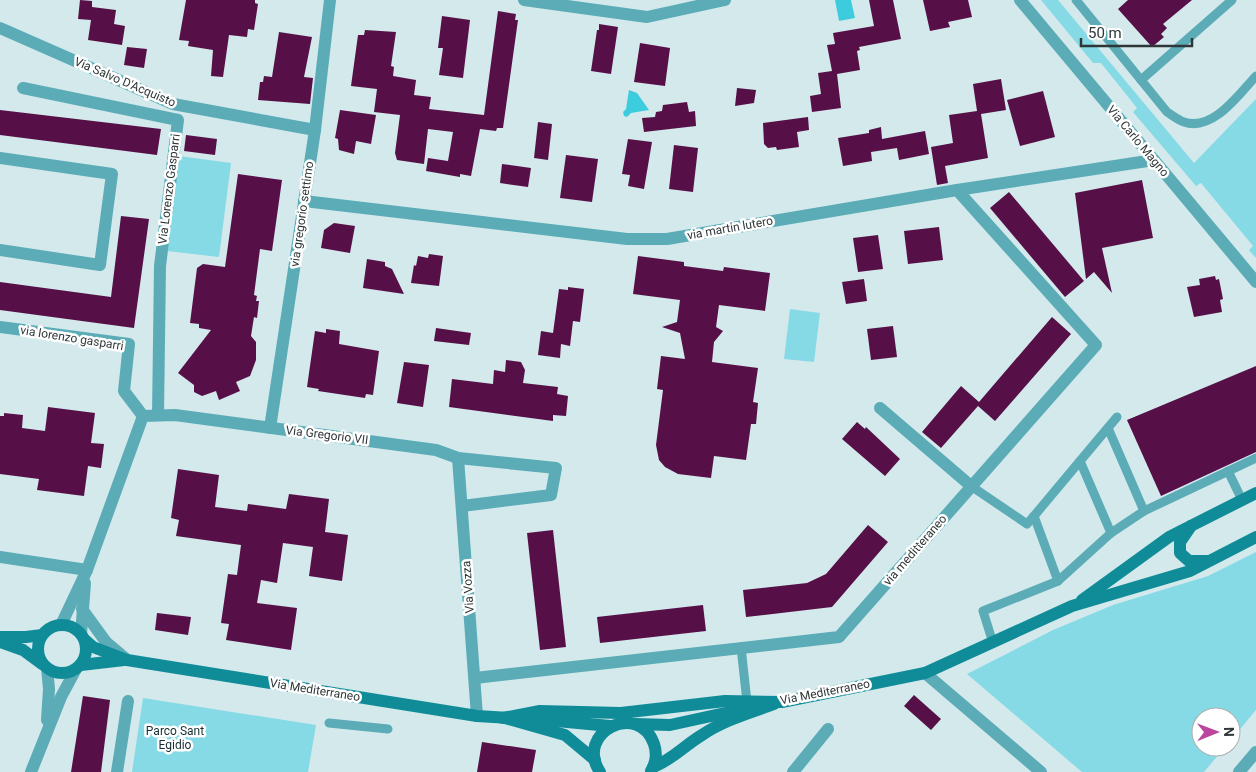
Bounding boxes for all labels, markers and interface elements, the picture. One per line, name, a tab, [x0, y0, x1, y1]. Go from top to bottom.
scale bar	[1081, 15, 1192, 47]
text: 50 m	[1088, 24, 1122, 42]
street label: Via Salvo D'Acquisto	[72, 54, 178, 110]
street label: Via Carlo Magno	[1104, 103, 1172, 179]
street label: Via Lorenzo Gasparri	[155, 133, 183, 245]
street label: via gregorio settimo	[288, 160, 316, 268]
street label: via martin lutero	[686, 214, 774, 242]
street label: via lorenzo gasparri	[19, 323, 125, 353]
street label: Via Gregorio VII	[285, 423, 369, 447]
street label: via meditteraneo	[880, 512, 950, 588]
street label: Via Vozza	[459, 560, 477, 614]
street label: Via Mediterraneo	[269, 676, 361, 704]
street label: Via Mediterraneo	[779, 676, 871, 708]
north arrow	[1191, 707, 1241, 757]
park label: Parco Sant Egidio	[146, 724, 204, 752]
text: N	[1221, 727, 1237, 737]

